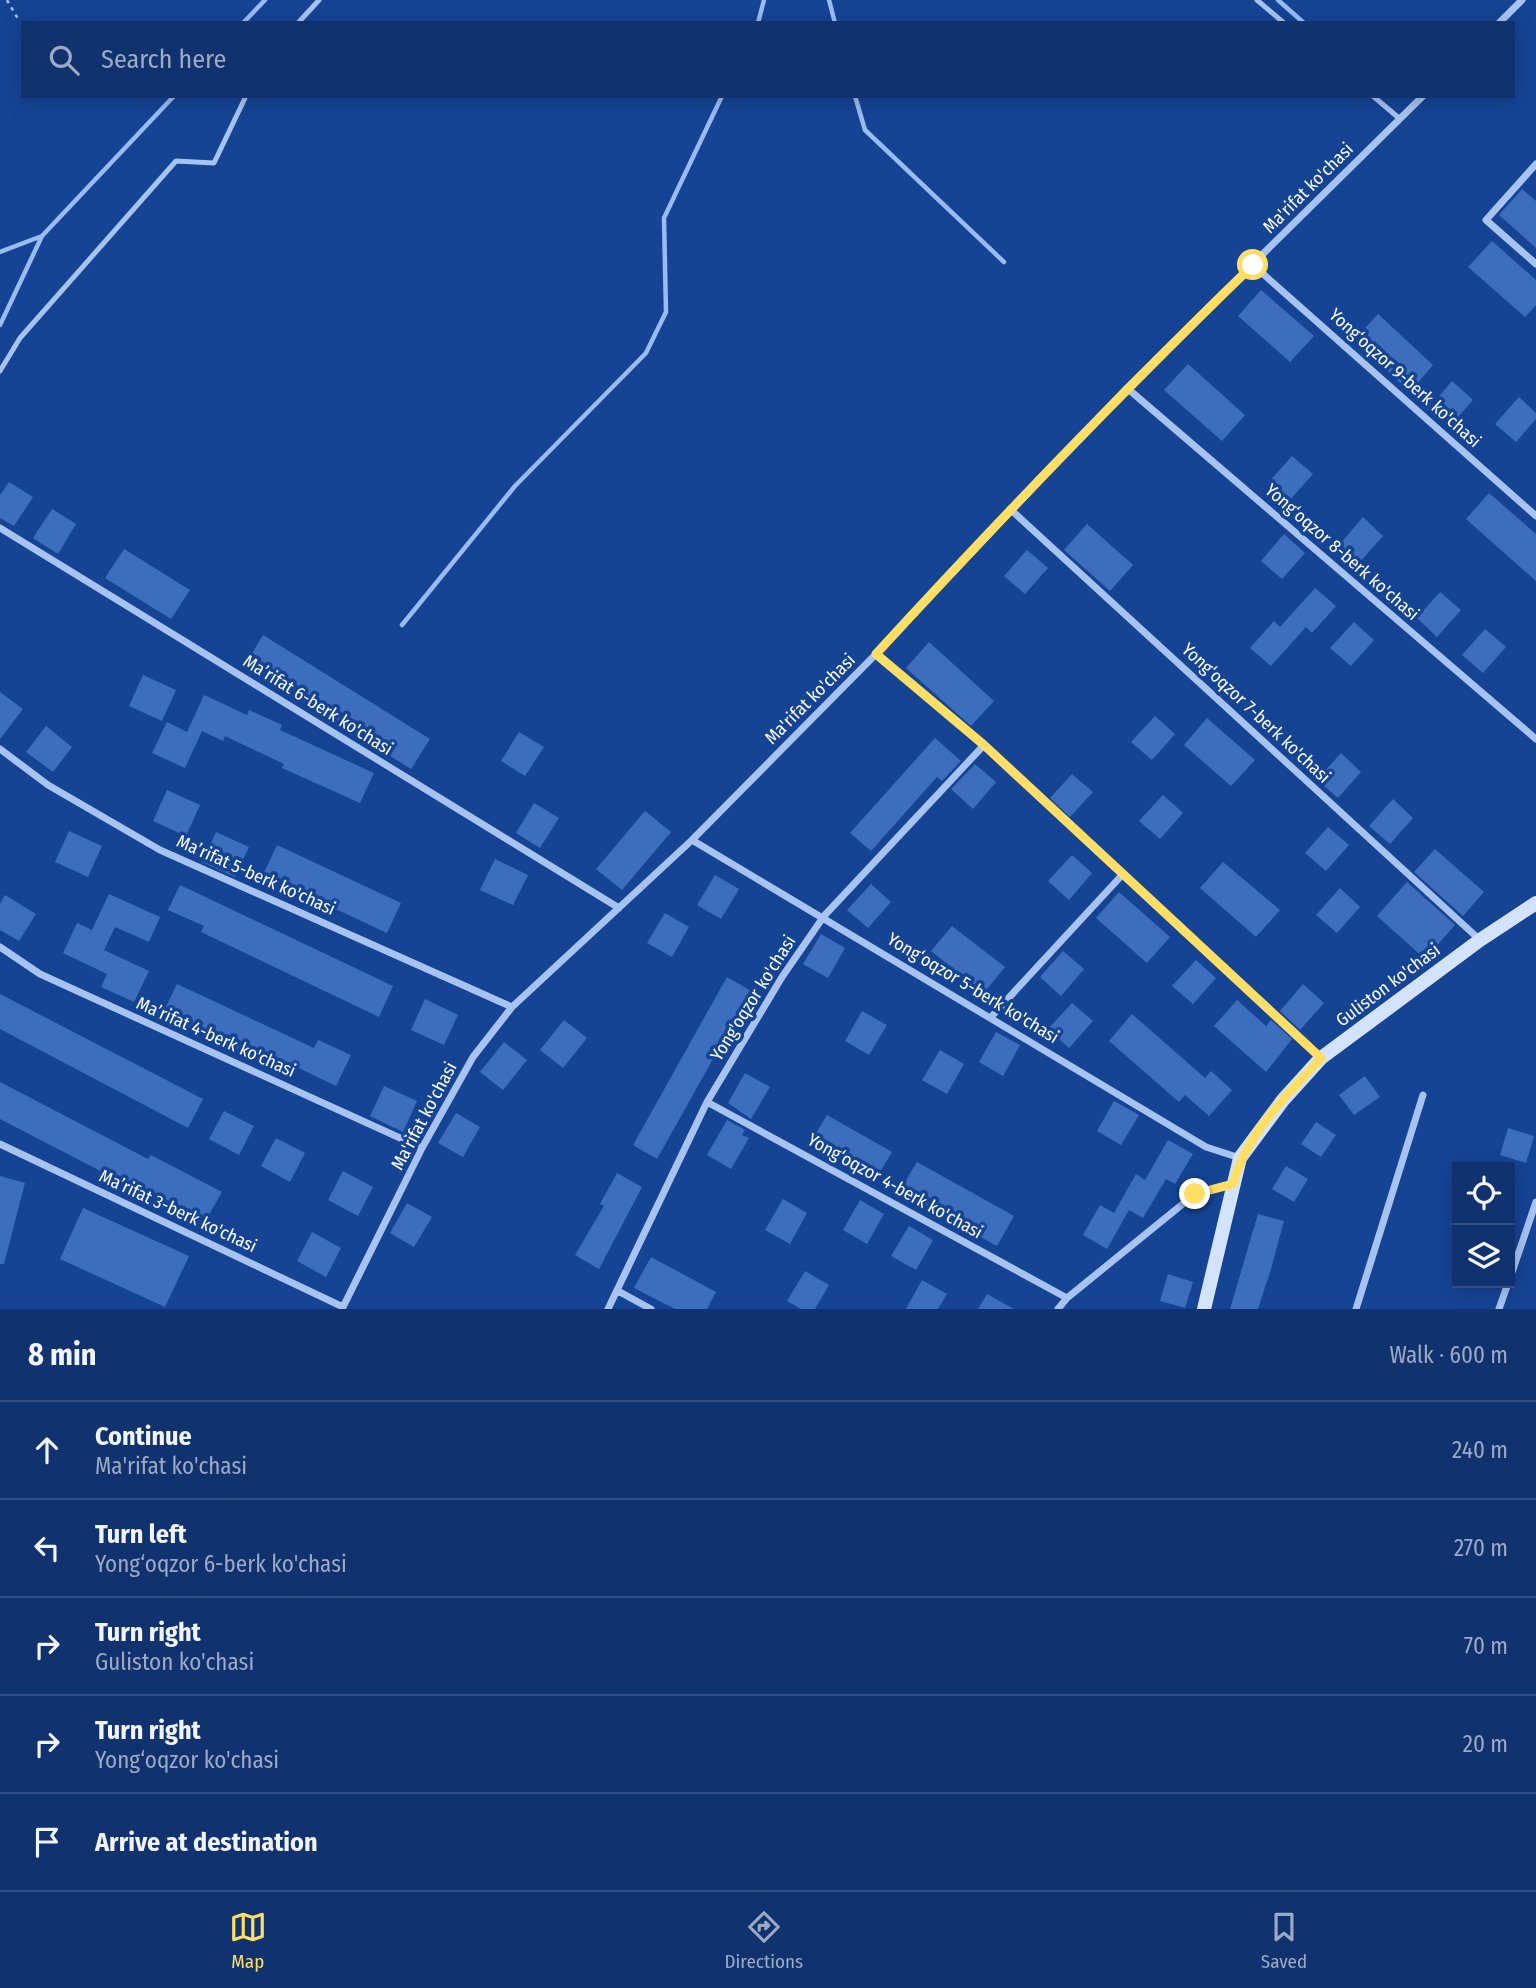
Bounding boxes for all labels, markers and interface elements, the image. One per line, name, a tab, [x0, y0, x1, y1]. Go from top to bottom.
search box	[21, 21, 1515, 98]
icon: search	[45, 41, 83, 79]
text: Search here	[101, 44, 226, 75]
street label: Ma'rifat ko'chasi	[1258, 138, 1358, 238]
route start	[1237, 249, 1268, 280]
street label: Yong‘oqzor 9-berk ko'chasi	[1324, 304, 1486, 452]
street label: Yong‘oqzor 8-berk ko'chasi	[1260, 479, 1424, 625]
street label: Yong‘oqzor 7-berk ko'chasi	[1177, 638, 1335, 788]
street label: Ma'rifat ko'chasi	[760, 649, 860, 749]
street label: Ma’rifat 6-berk ko'chasi	[239, 650, 397, 760]
street label: Ma’rifat 5-berk ko'chasi	[173, 830, 339, 920]
street label: Yong‘oqzor 5-berk ko'chasi	[883, 928, 1063, 1048]
street label: Yong'oqzor ko'chasi	[706, 931, 800, 1065]
street label: Guliston ko'chasi	[1332, 939, 1444, 1031]
street label: Ma’rifat 4-berk ko'chasi	[133, 992, 299, 1082]
street label: Ma'rifat ko'chasi	[386, 1058, 462, 1174]
street label: Yong‘oqzor 4-berk ko'chasi	[804, 1129, 986, 1243]
map controls	[1452, 1162, 1515, 1288]
button: locate	[1452, 1162, 1515, 1225]
street label: Ma’rifat 3-berk ko'chasi	[96, 1165, 260, 1257]
route end	[1179, 1178, 1210, 1209]
button: layers	[1452, 1225, 1515, 1288]
text: 8 min	[28, 1337, 96, 1373]
text: Walk · 600 m	[1389, 1341, 1508, 1369]
text: Continue	[95, 1421, 192, 1452]
icon: ahead	[28, 1431, 66, 1469]
text: 240 m	[1452, 1436, 1508, 1464]
text: Ma'rifat ko'chasi	[95, 1452, 247, 1480]
text: Turn left	[95, 1519, 187, 1550]
icon: left	[28, 1529, 66, 1567]
text: 270 m	[1454, 1534, 1508, 1562]
text: Yong‘oqzor 6-berk ko'chasi	[95, 1550, 347, 1578]
text: Turn right	[95, 1617, 201, 1648]
icon: right	[28, 1627, 66, 1665]
text: 70 m	[1464, 1632, 1508, 1660]
text: Guliston ko'chasi	[95, 1648, 254, 1676]
text: Turn right	[95, 1715, 201, 1746]
icon: right	[28, 1725, 66, 1763]
text: 20 m	[1463, 1730, 1508, 1758]
text: Yong‘oqzor ko'chasi	[95, 1746, 279, 1774]
icon: arrive	[28, 1823, 66, 1861]
text: Arrive at destination	[95, 1827, 318, 1858]
tab: Map	[229, 1908, 267, 1973]
tab: Directions	[725, 1908, 803, 1973]
tab: Saved	[1261, 1908, 1307, 1973]

